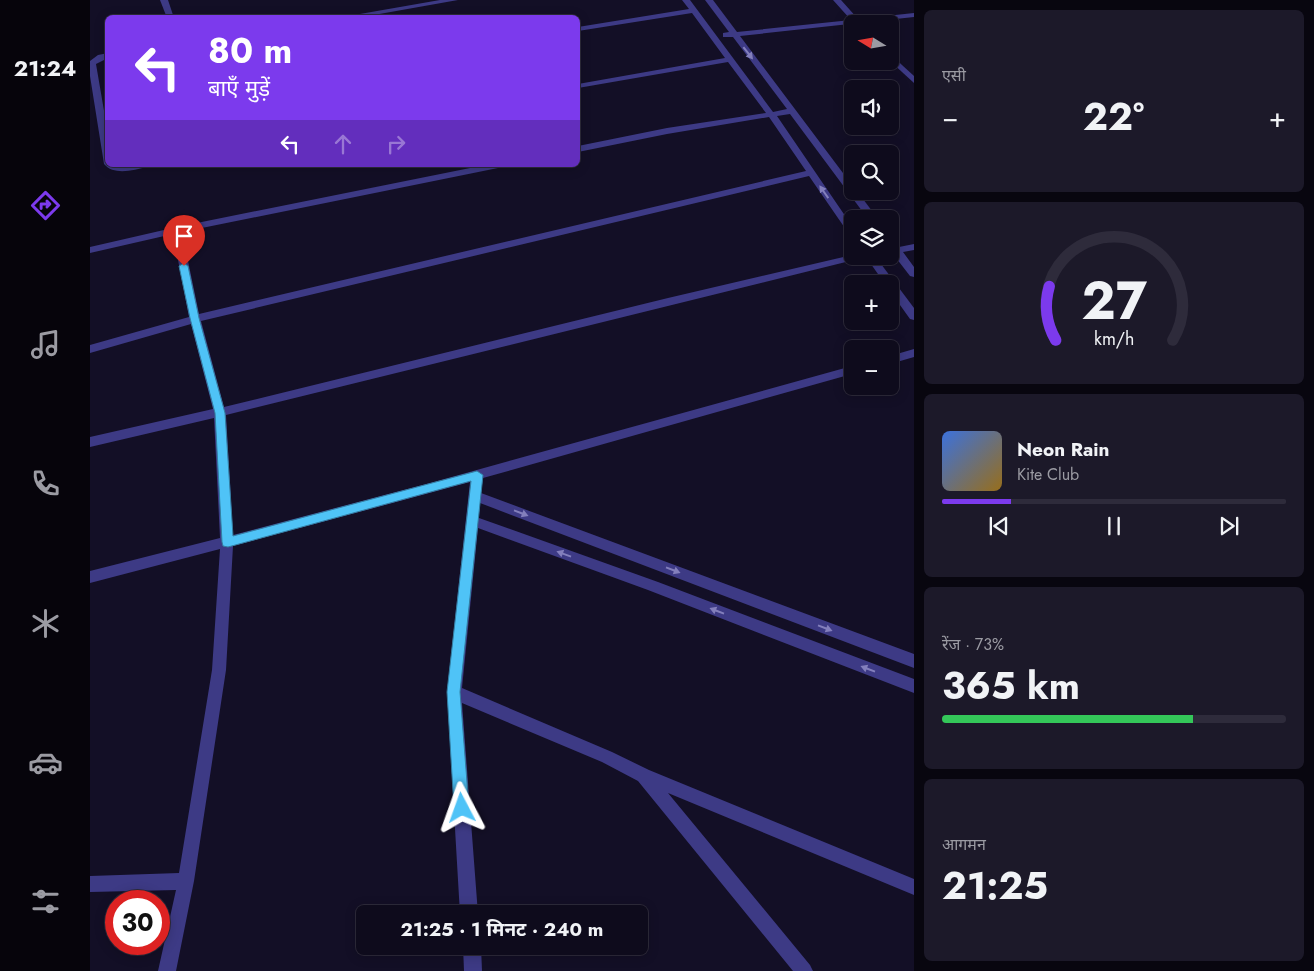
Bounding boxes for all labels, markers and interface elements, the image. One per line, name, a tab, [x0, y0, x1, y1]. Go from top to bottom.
north arrow	[844, 15, 899, 70]
map controls	[844, 15, 899, 395]
text: 80 m	[208, 26, 292, 76]
icon: left	[125, 35, 190, 100]
one-way arrow	[743, 47, 753, 60]
text: 21:24	[14, 52, 76, 84]
text: एसी	[942, 64, 966, 87]
text: बाएँ मुड़ें	[208, 72, 270, 104]
button: sound	[844, 80, 899, 135]
text: 22°	[1083, 89, 1144, 144]
text: −	[942, 97, 959, 138]
text: +	[1269, 97, 1286, 138]
icon: left	[276, 130, 304, 158]
icon: ahead	[329, 130, 357, 158]
icon: right	[382, 130, 410, 158]
button: search	[844, 145, 899, 200]
one-way arrow	[819, 185, 829, 199]
icon: directions	[28, 188, 63, 223]
button: layers	[844, 210, 899, 265]
pin	[163, 215, 205, 266]
icon: arrive	[170, 222, 198, 250]
text: 27	[1081, 263, 1147, 339]
button: +	[844, 275, 899, 330]
text: km/h	[1094, 326, 1134, 352]
icon: music	[28, 327, 63, 362]
button: −	[844, 340, 899, 395]
text: Neon Rain	[1017, 436, 1110, 463]
text: Kite Club	[1017, 463, 1079, 486]
icon: phone	[28, 466, 63, 501]
one-way arrow	[513, 510, 528, 517]
icon: previous	[985, 512, 1013, 540]
icon: pause	[1100, 512, 1128, 540]
icon: next	[1215, 512, 1243, 540]
one-way arrow	[557, 550, 572, 557]
one-way arrow	[665, 567, 680, 574]
icon: climate	[28, 606, 63, 641]
one-way arrow	[709, 607, 724, 614]
one-way arrow	[817, 624, 832, 632]
text: रेंज · 73%	[942, 633, 1004, 656]
text: 365 km	[942, 658, 1080, 713]
one-way arrow	[861, 665, 876, 672]
icon: car	[28, 745, 63, 780]
position arrow	[435, 781, 487, 833]
text: आगमन	[942, 833, 986, 856]
text: 21:25	[942, 858, 1048, 913]
icon: filters	[28, 884, 63, 919]
speed limit sign: 30	[105, 890, 170, 955]
text: 21:25 · 1 मिनट · 240 m	[401, 916, 603, 943]

